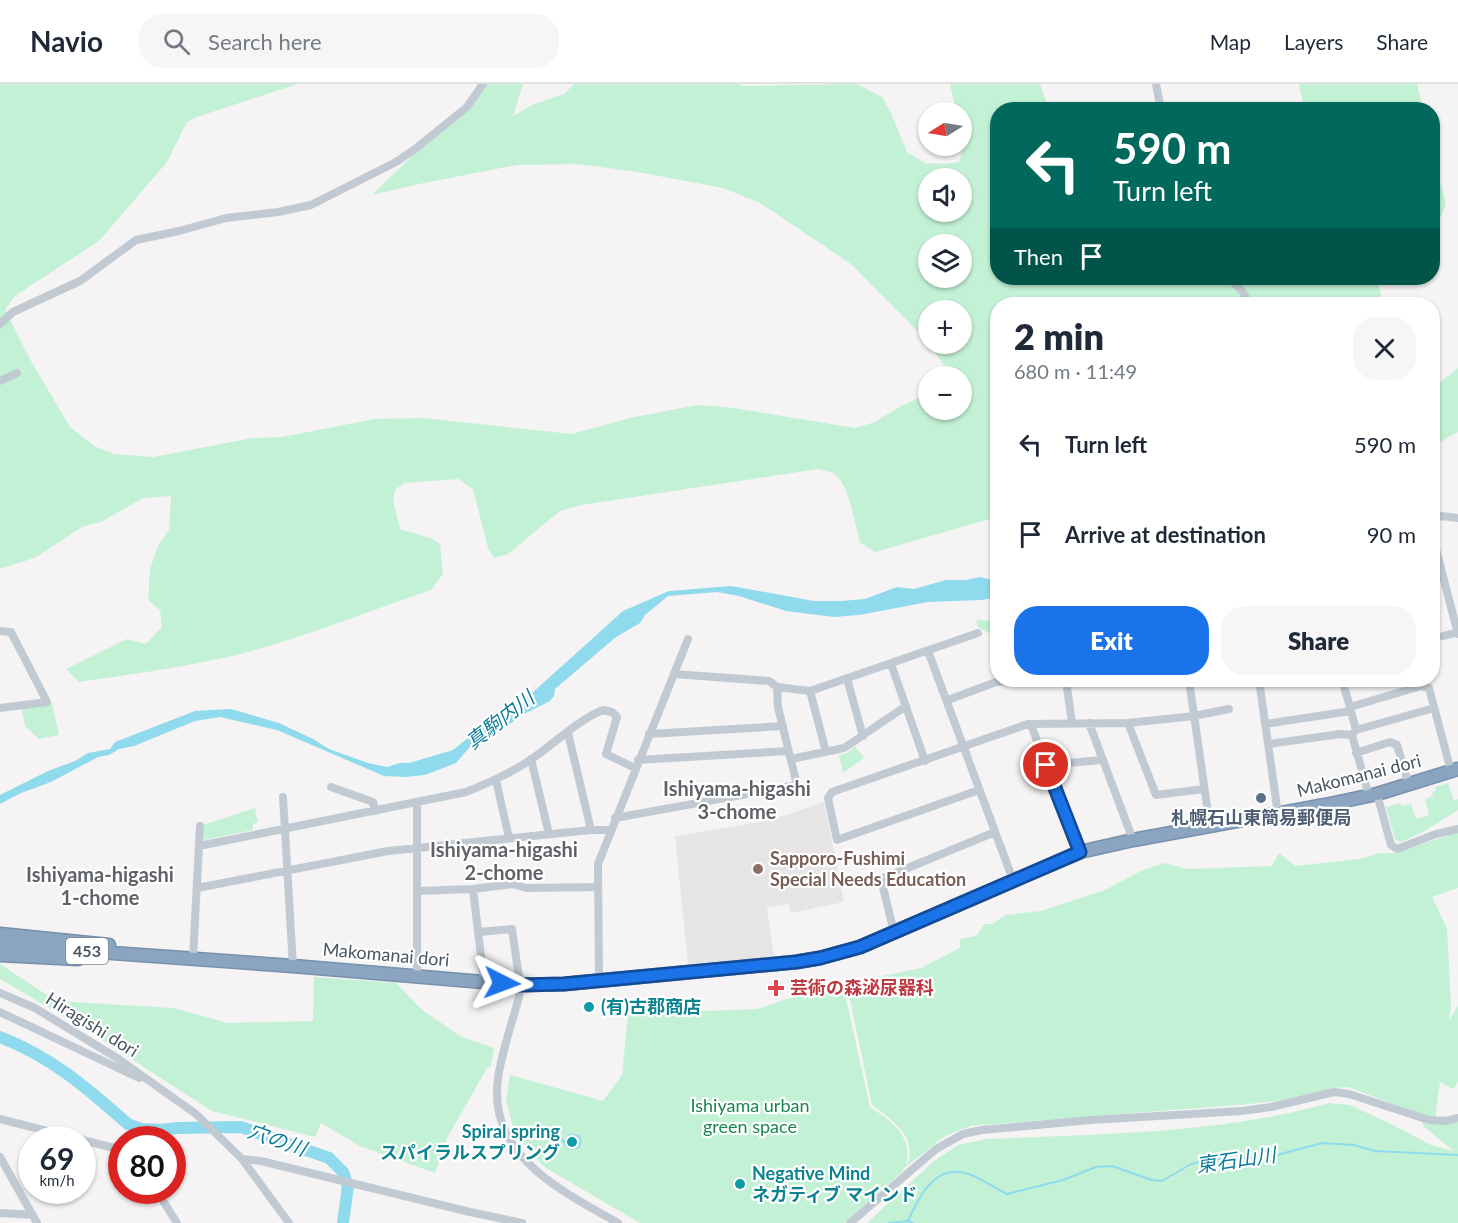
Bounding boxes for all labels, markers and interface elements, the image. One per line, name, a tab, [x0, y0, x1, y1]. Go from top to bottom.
search box	[139, 14, 559, 68]
text: Navio	[30, 24, 103, 58]
icon: search	[160, 25, 193, 58]
text: Search here	[208, 28, 322, 55]
text: Map	[1210, 29, 1251, 54]
text: Layers	[1284, 29, 1343, 54]
text: Share	[1376, 29, 1428, 54]
north arrow	[918, 102, 972, 156]
map controls	[918, 102, 972, 420]
text: 590 m	[1113, 123, 1231, 173]
icon: left	[1014, 126, 1092, 204]
button: sound	[918, 168, 972, 222]
text: Turn left	[1113, 174, 1212, 207]
button: layers	[918, 234, 972, 288]
icon: arrive	[1075, 240, 1108, 273]
text: Then	[1014, 243, 1063, 270]
button: +	[918, 300, 972, 354]
text: 2 min	[1014, 314, 1104, 358]
button: close	[1353, 317, 1416, 380]
text: 680 m · 11:49	[1014, 359, 1137, 383]
button: −	[918, 366, 972, 420]
icon: left	[1014, 428, 1047, 461]
text: Turn left	[1065, 431, 1147, 458]
text: 590 m	[1354, 431, 1416, 458]
icon: arrive	[1014, 518, 1047, 551]
text: Arrive at destination	[1065, 521, 1266, 548]
text: 90 m	[1367, 521, 1416, 548]
button: Exit	[1014, 606, 1209, 675]
button: Share	[1221, 606, 1416, 675]
water label: 真駒内川	[460, 684, 540, 753]
pin	[1020, 739, 1071, 790]
icon: arrive	[1029, 748, 1062, 781]
street label: Makomanai dori	[1294, 749, 1423, 801]
district label: Ishiyama-higashi 3-chome	[663, 776, 811, 823]
marker: 札幌石山東簡易郵便局	[1254, 791, 1268, 805]
place label: 札幌石山東簡易郵便局	[1171, 806, 1351, 828]
district label: Ishiyama-higashi 2-chome	[430, 837, 578, 884]
place label: Sapporo-Fushimi Special Needs Education	[770, 847, 966, 890]
district label: Ishiyama-higashi 1-chome	[26, 862, 174, 909]
marker: Sapporo-Fushimi Special Needs Education	[751, 862, 765, 876]
road number: 453	[66, 938, 108, 964]
street label: Makomanai dori	[322, 938, 450, 970]
position arrow	[470, 951, 534, 1015]
place label: 芸術の森泌尿器科	[790, 976, 934, 998]
marker: 芸術の森泌尿器科	[767, 979, 785, 997]
street label: Hiragishi dori	[42, 987, 143, 1061]
place label: (有)古郡商店	[601, 995, 701, 1017]
marker: (有)古郡商店	[582, 1000, 596, 1014]
park label: Ishiyama urban green space	[691, 1094, 810, 1137]
water label: 穴の川	[245, 1118, 311, 1161]
place label: Spiral spring スパイラルスプリング	[380, 1120, 560, 1163]
speed limit sign: 80	[108, 1126, 186, 1204]
marker: Spiral spring スパイラルスプリング	[565, 1135, 579, 1149]
text: 69	[40, 1140, 74, 1176]
water label: 東石山川	[1195, 1141, 1279, 1176]
place label: Negative Mind ネガティブ マインド	[752, 1162, 917, 1205]
text: km/h	[39, 1171, 75, 1189]
marker: Negative Mind ネガティブ マインド	[733, 1177, 747, 1191]

